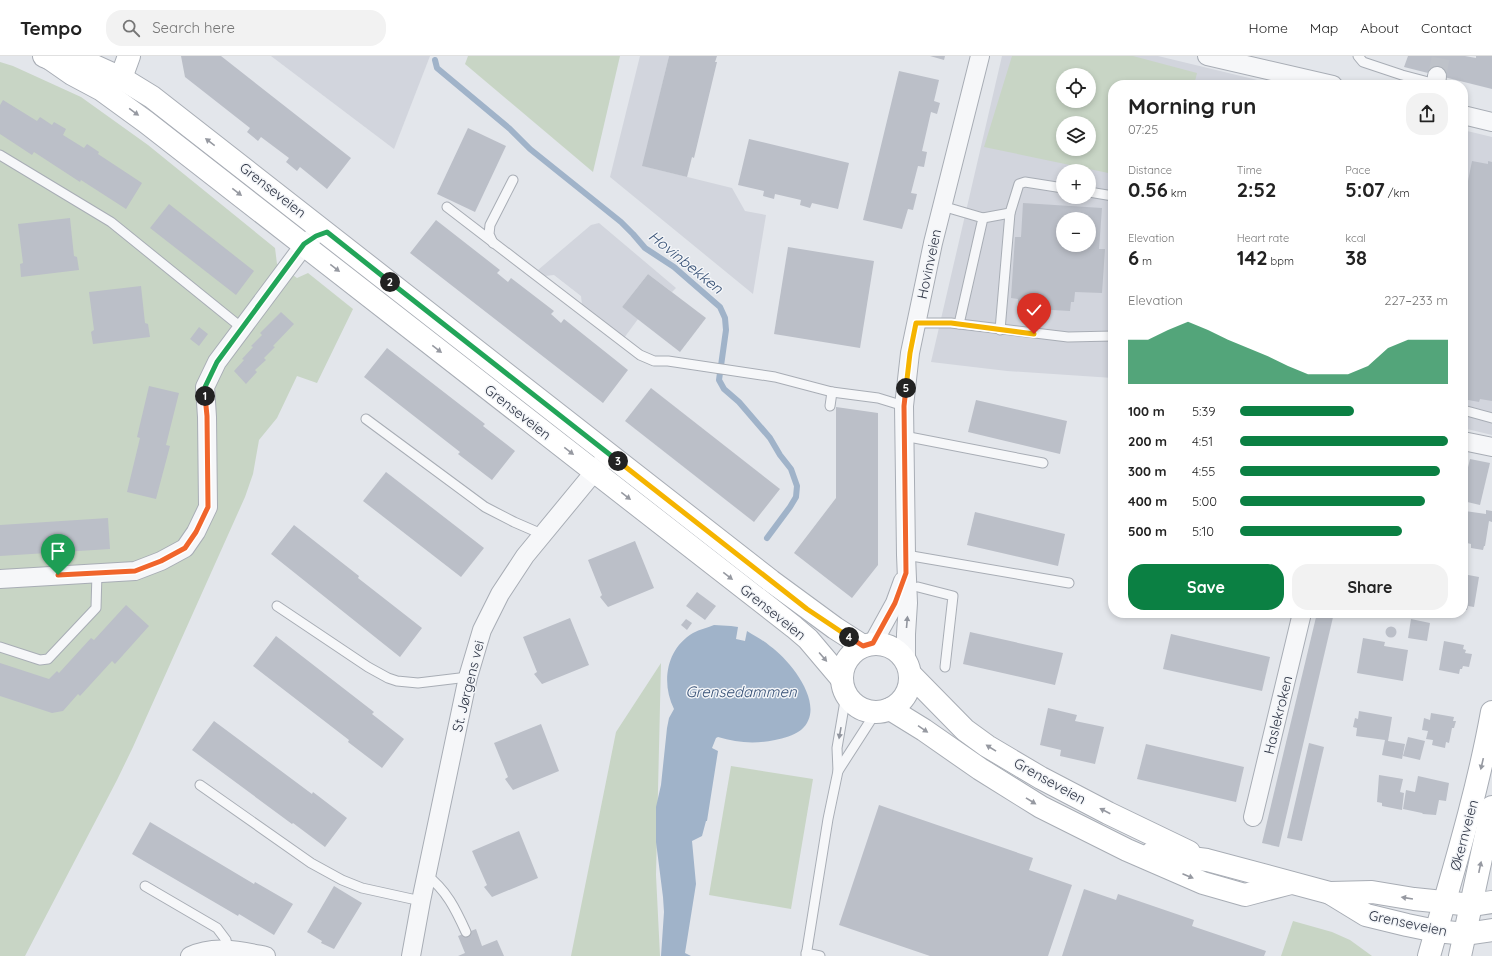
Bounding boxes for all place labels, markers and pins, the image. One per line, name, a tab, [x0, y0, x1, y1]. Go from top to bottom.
pin: 2	[380, 272, 400, 292]
pin	[1017, 293, 1051, 334]
pin: 5	[896, 378, 916, 398]
pin: 1	[195, 386, 215, 406]
pin: 3	[608, 451, 628, 471]
pin	[41, 534, 75, 575]
pin: 4	[839, 627, 859, 647]

